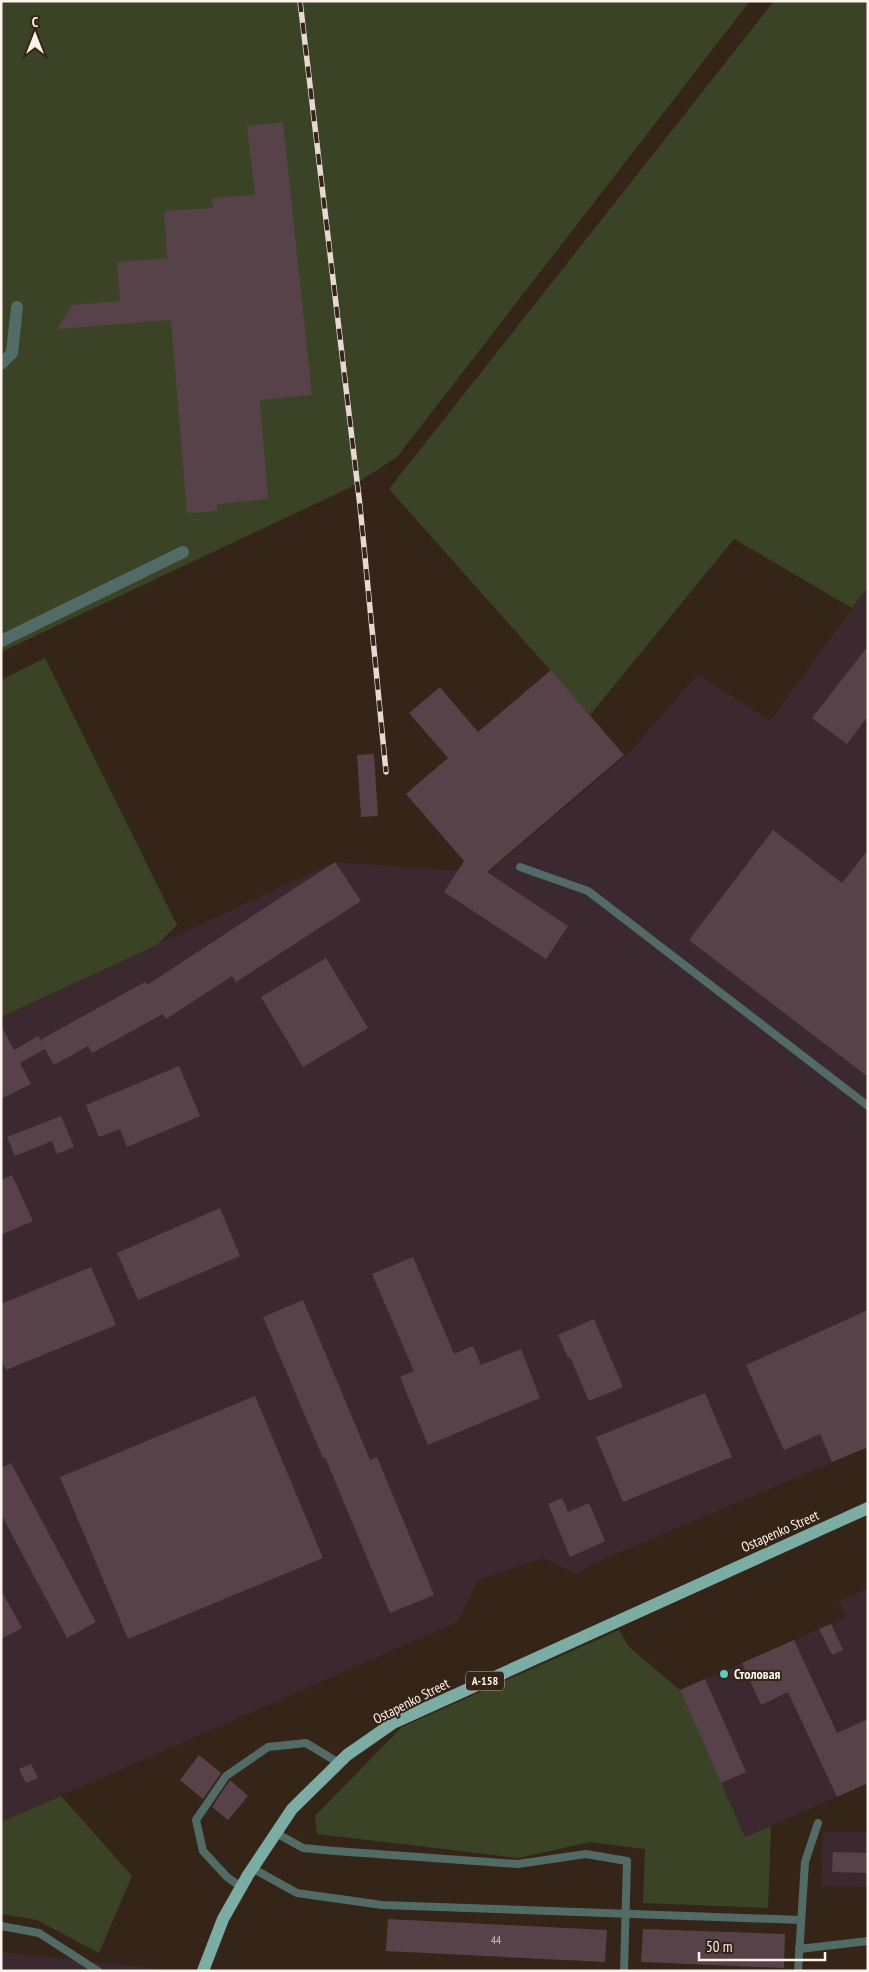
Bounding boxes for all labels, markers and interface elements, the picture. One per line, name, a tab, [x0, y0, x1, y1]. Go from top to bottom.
north arrow	[10, 10, 60, 60]
text: С	[32, 13, 39, 31]
street label: Ostapenko Street	[738, 1506, 822, 1556]
place label: Столовая	[734, 1665, 780, 1683]
marker: Столовая	[718, 1668, 730, 1680]
road number: А-158	[466, 1672, 504, 1690]
street label: Ostapenko Street	[370, 1674, 452, 1728]
scale bar	[699, 1930, 825, 1962]
house number: 44	[491, 1933, 501, 1947]
text: 50 m	[706, 1937, 732, 1956]

